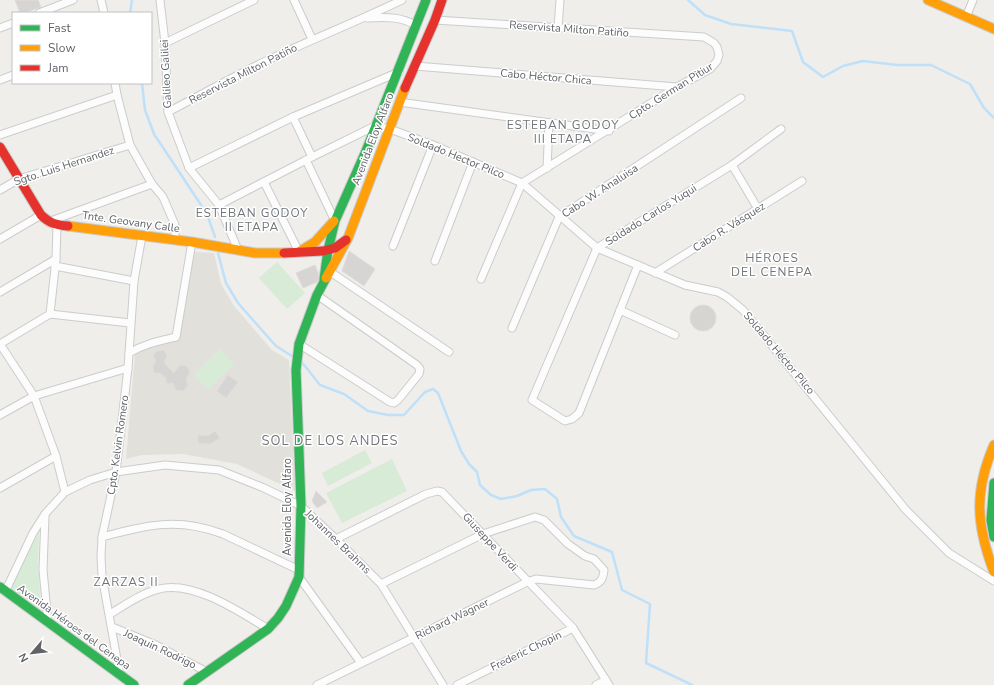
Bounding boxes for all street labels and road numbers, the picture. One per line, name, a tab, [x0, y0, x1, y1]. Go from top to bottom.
street label: Reservista Milton Patiño	[509, 17, 629, 41]
street label: Galileo Galilei	[157, 39, 175, 109]
street label: Reservista Milton Patiño	[186, 40, 300, 108]
street label: Cpto. German Pitiur	[626, 59, 716, 123]
street label: Cabo Héctor Chica	[500, 66, 592, 88]
street label: Avenida Eloy Alfaro	[348, 91, 398, 187]
street label: Soldado Hector Pilco	[405, 130, 507, 182]
street label: Sgto. Luis Hernandez	[12, 143, 116, 189]
street label: Cabo W. Analuisa	[559, 161, 641, 221]
street label: Soldado Carlos Yuqui	[602, 181, 700, 249]
street label: Cabo R. Vásquez	[690, 199, 768, 255]
street label: Tnte. Geovany Calle	[81, 208, 181, 236]
street label: Soldado Héctor Pilco	[740, 309, 818, 397]
street label: Cpto. Kelvin Romero	[104, 394, 132, 496]
street label: Avenida Eloy Alfaro	[280, 458, 295, 556]
street label: Johannes Brahms	[301, 506, 374, 577]
street label: Giuseppe Verdi	[459, 509, 521, 575]
street label: Avenida Héroes del Cenepa	[14, 581, 134, 673]
street label: Richard Wagner	[413, 595, 491, 643]
street label: Joaquin Rodrigo	[120, 625, 199, 672]
street label: Frederic Chopin	[488, 627, 564, 675]

